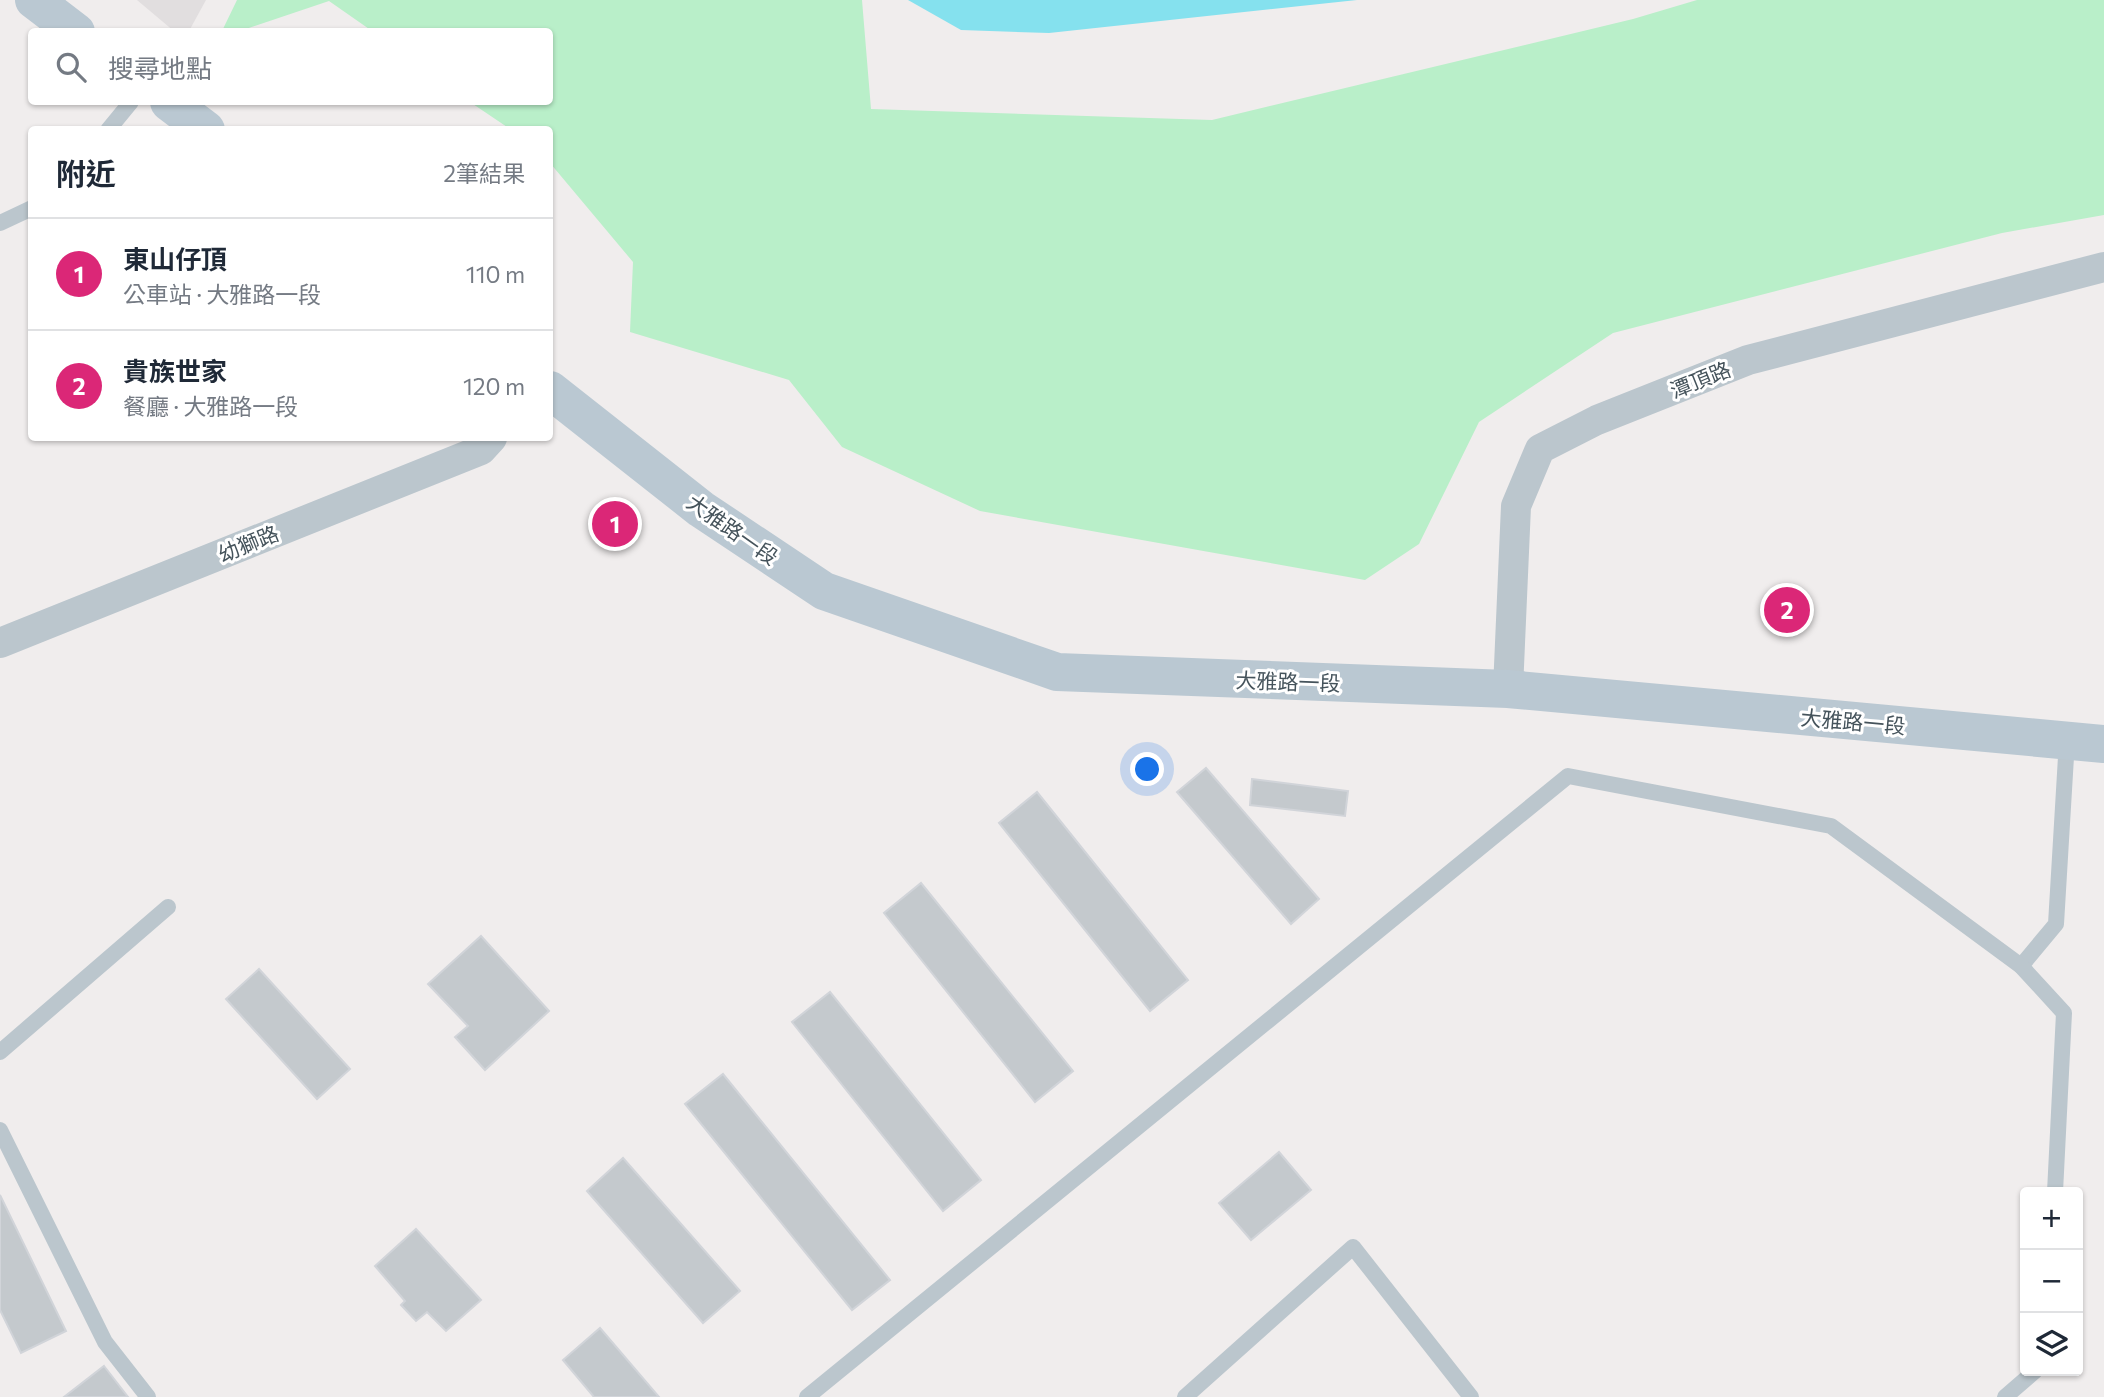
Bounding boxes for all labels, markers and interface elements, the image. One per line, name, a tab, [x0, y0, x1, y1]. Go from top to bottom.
search box	[28, 28, 553, 105]
icon: search	[52, 48, 90, 86]
text: 搜尋地點	[108, 52, 212, 83]
text: 附近	[56, 154, 116, 191]
text: 2筆結果	[443, 159, 525, 187]
text: 東山仔頂	[123, 243, 227, 274]
text: 1	[74, 260, 84, 288]
text: 110 m	[466, 260, 525, 288]
text: 公車站 · 大雅路一段	[123, 280, 321, 308]
text: 貴族世家	[123, 355, 227, 386]
street label: 潭頂路	[1666, 356, 1734, 402]
text: 2	[72, 372, 86, 400]
text: 120 m	[463, 372, 525, 400]
text: 餐廳 · 大雅路一段	[123, 392, 298, 420]
street label: 大雅路一段	[683, 489, 783, 569]
pin: 1	[592, 498, 638, 550]
street label: 幼獅路	[214, 520, 282, 566]
pin: 2	[1764, 584, 1810, 636]
street label: 大雅路一段	[1235, 667, 1341, 695]
street label: 大雅路一段	[1800, 704, 1906, 738]
your location	[1130, 752, 1164, 786]
map controls	[2020, 1187, 2083, 1376]
button: +	[2020, 1187, 2083, 1250]
button: −	[2020, 1250, 2083, 1313]
button: layers	[2020, 1313, 2083, 1376]

